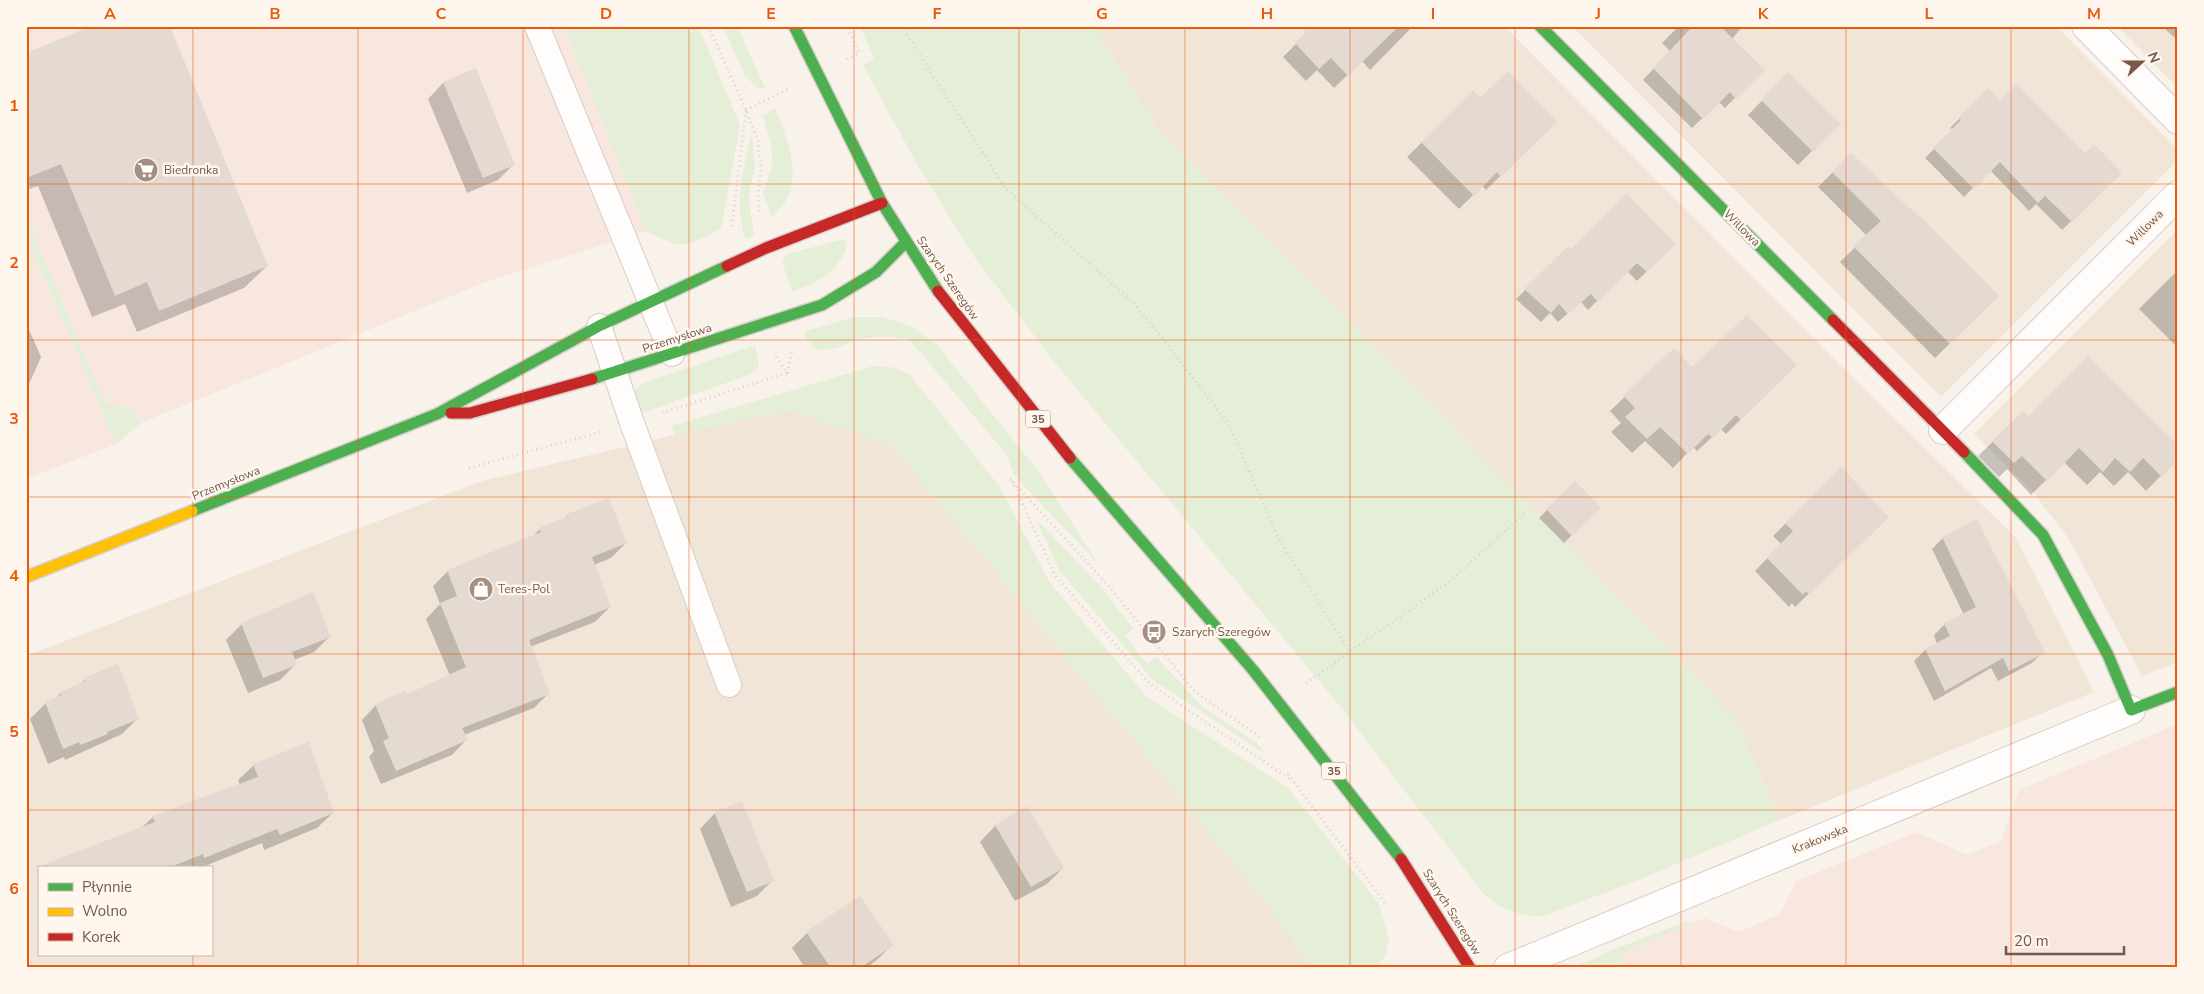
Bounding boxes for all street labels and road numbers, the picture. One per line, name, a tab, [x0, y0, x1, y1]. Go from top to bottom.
street label: Willowa	[1720, 206, 1764, 250]
street label: Willowa	[2123, 206, 2167, 250]
street label: Szarych Szeregów	[913, 233, 983, 323]
street label: Przemysłowa	[640, 319, 714, 357]
road number: 35	[1026, 410, 1050, 428]
street label: Przemysłowa	[190, 462, 262, 504]
road number: 35	[1322, 762, 1346, 779]
street label: Krakowska	[1790, 821, 1850, 857]
street label: Szarych Szeregów	[1419, 866, 1485, 958]

